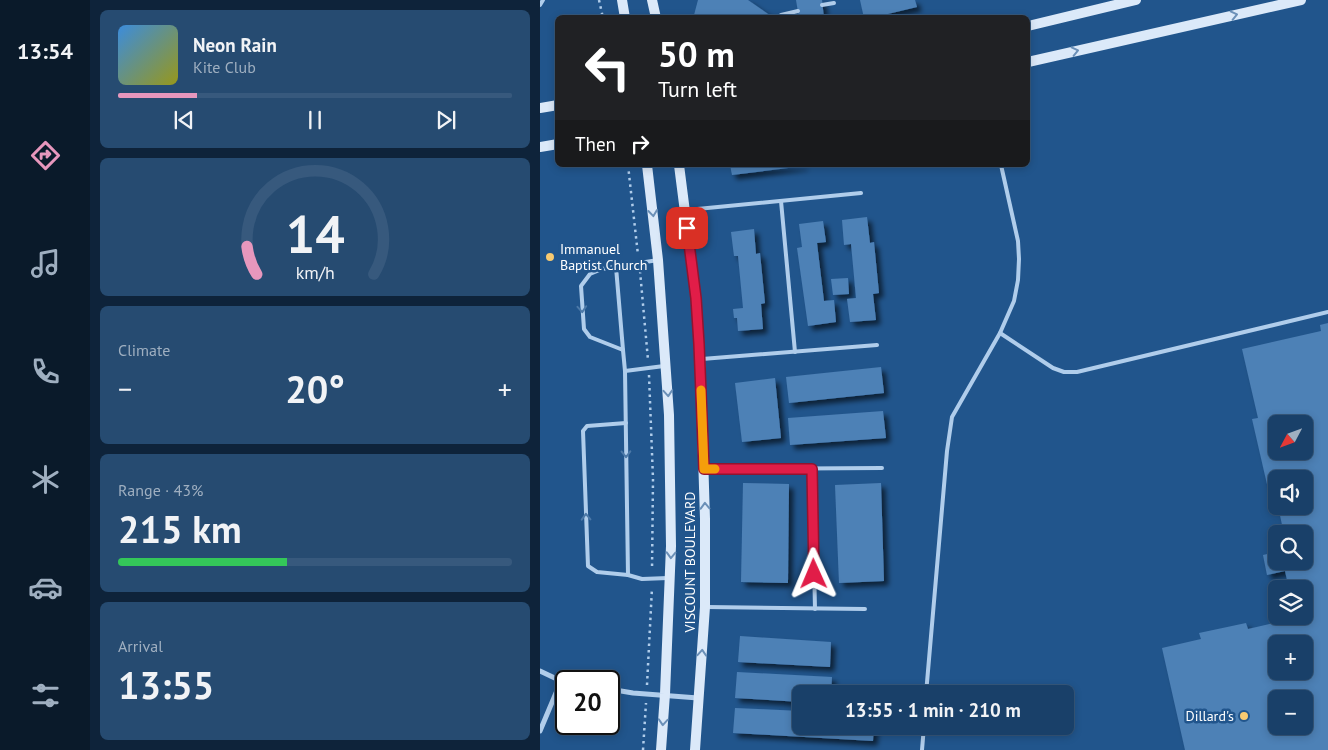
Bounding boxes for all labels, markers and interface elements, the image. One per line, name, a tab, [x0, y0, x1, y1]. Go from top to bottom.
one-way arrow	[1229, 10, 1238, 21]
text: 50 m	[658, 31, 735, 77]
text: Neon Rain	[193, 33, 277, 57]
icon: left	[575, 35, 640, 100]
text: 13:54	[17, 37, 73, 65]
one-way arrow	[1071, 46, 1080, 57]
text: Kite Club	[193, 57, 256, 77]
text: Turn left	[658, 75, 737, 103]
icon: previous	[170, 106, 198, 134]
icon: pause	[301, 106, 329, 134]
icon: next	[432, 106, 460, 134]
icon: right	[626, 130, 654, 158]
text: Then	[575, 132, 616, 156]
icon: directions	[28, 138, 63, 173]
text: 14	[286, 200, 344, 267]
pin	[666, 207, 708, 249]
one-way arrow	[647, 210, 658, 218]
icon: arrive	[673, 214, 701, 242]
place label: Immanuel Baptist Church	[560, 240, 648, 274]
icon: music	[28, 246, 63, 281]
marker: Immanuel Baptist Church	[544, 251, 556, 263]
text: km/h	[295, 261, 335, 284]
one-way arrow	[577, 306, 588, 314]
text: Climate	[118, 340, 170, 360]
icon: phone	[28, 354, 63, 389]
text: 20°	[285, 364, 345, 413]
text: −	[118, 370, 132, 407]
text: +	[498, 370, 512, 407]
one-way arrow	[662, 389, 673, 397]
north arrow	[1268, 415, 1312, 460]
map controls	[1268, 415, 1313, 735]
one-way arrow	[621, 451, 631, 459]
icon: climate	[28, 462, 63, 497]
button: sound	[1268, 470, 1313, 515]
text: Range · 43%	[118, 480, 203, 500]
street label: VISCOUNT BOULEVARD	[681, 492, 699, 633]
one-way arrow	[700, 502, 710, 510]
text: 215 km	[118, 504, 242, 553]
one-way arrow	[581, 513, 591, 520]
button: search	[1268, 525, 1313, 570]
position arrow	[787, 547, 839, 599]
one-way arrow	[665, 551, 676, 559]
icon: car	[28, 570, 63, 605]
button: layers	[1268, 580, 1313, 625]
button: +	[1268, 635, 1313, 680]
text: Arrival	[118, 636, 163, 656]
one-way arrow	[696, 648, 707, 656]
text: 13:55	[118, 660, 214, 709]
speed limit sign: 20	[555, 670, 620, 735]
icon: filters	[28, 678, 63, 713]
button: −	[1268, 690, 1313, 735]
text: 13:55 · 1 min · 210 m	[845, 698, 1021, 722]
place label: Dillard's	[1186, 707, 1234, 725]
marker: Dillard's	[1238, 710, 1250, 722]
one-way arrow	[658, 718, 669, 726]

